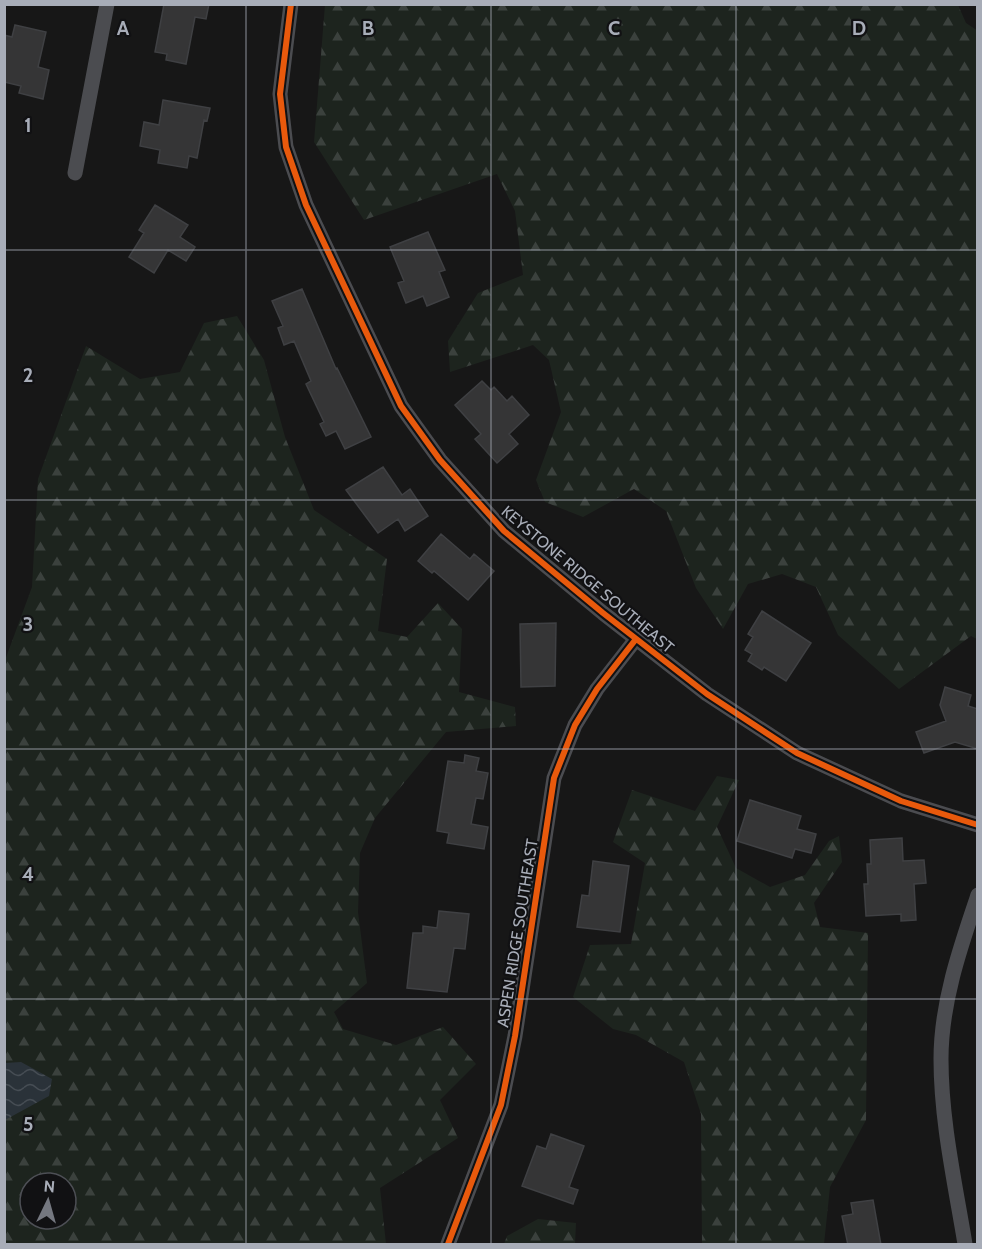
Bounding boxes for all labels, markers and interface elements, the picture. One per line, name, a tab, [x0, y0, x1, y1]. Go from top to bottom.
text: A	[117, 16, 130, 40]
text: B	[362, 16, 374, 40]
text: C	[608, 16, 620, 40]
text: D	[852, 16, 866, 40]
text: 1	[24, 113, 32, 137]
text: 2	[23, 363, 33, 387]
street label: KEYSTONE RIDGE SOUTHEAST	[498, 502, 678, 657]
text: 3	[23, 612, 33, 636]
street label: ASPEN RIDGE SOUTHEAST	[493, 837, 542, 1029]
text: 4	[22, 862, 34, 886]
text: 5	[23, 1112, 33, 1136]
north arrow	[18, 1171, 78, 1231]
text: N	[43, 1177, 56, 1197]

